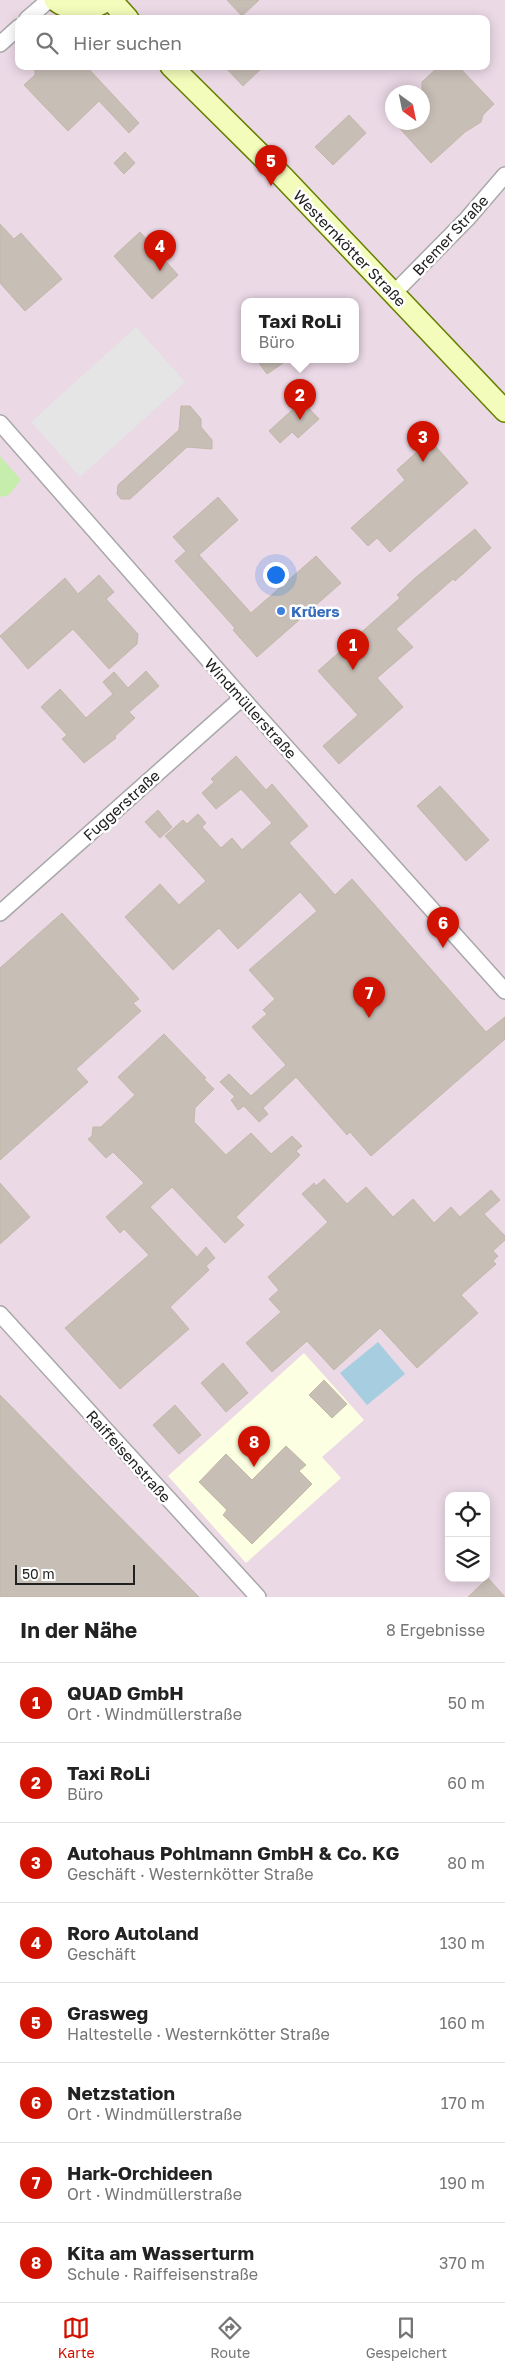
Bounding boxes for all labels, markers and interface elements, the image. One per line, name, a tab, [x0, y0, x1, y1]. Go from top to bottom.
search box	[15, 15, 490, 70]
icon: search	[33, 29, 61, 57]
text: Hier suchen	[73, 31, 182, 54]
north arrow	[385, 85, 430, 130]
pin: 5	[255, 145, 287, 186]
street label: Westernkötter Straße	[290, 186, 410, 310]
street label: Bremer Straße	[408, 191, 492, 279]
pin: 4	[144, 230, 176, 271]
popup	[241, 298, 359, 363]
text: Taxi RoLi	[258, 309, 342, 332]
text: Büro	[258, 332, 295, 352]
pin: 2	[284, 379, 316, 420]
pin: 3	[407, 421, 439, 462]
your location	[263, 562, 289, 588]
place label: Krüers	[291, 602, 340, 620]
marker: Krüers	[275, 605, 287, 617]
pin: 1	[337, 629, 369, 670]
street label: Windmüllerstraße	[201, 654, 301, 762]
street label: Fuggerstraße	[79, 766, 163, 844]
pin: 6	[427, 907, 459, 948]
pin: 7	[353, 977, 385, 1018]
street label: Raiffeisenstraße	[83, 1406, 175, 1506]
pin: 8	[238, 1426, 270, 1467]
map controls	[445, 1492, 490, 1582]
button: locate	[445, 1492, 490, 1537]
button: layers	[445, 1537, 490, 1582]
scale bar	[15, 1562, 135, 1585]
text: 50 m	[22, 1565, 55, 1582]
text: In der Nähe	[20, 1617, 137, 1643]
text: 8 Ergebnisse	[386, 1620, 485, 1640]
text: QUAD GmbH	[67, 1681, 184, 1704]
text: 1	[32, 1693, 40, 1713]
text: 50 m	[448, 1693, 485, 1713]
text: Ort · Windmüllerstraße	[67, 1704, 242, 1724]
text: Taxi RoLi	[67, 1761, 150, 1784]
text: 2	[31, 1773, 41, 1793]
text: 60 m	[447, 1773, 485, 1793]
text: Büro	[67, 1784, 103, 1804]
text: Autohaus Pohlmann GmbH & Co. KG	[67, 1841, 399, 1864]
text: 3	[31, 1853, 41, 1873]
text: 80 m	[447, 1853, 485, 1873]
text: Geschäft · Westernkötter Straße	[67, 1864, 314, 1884]
text: Roro Autoland	[67, 1921, 199, 1944]
text: 4	[31, 1933, 41, 1953]
text: 130 m	[440, 1933, 485, 1953]
text: Geschäft	[67, 1944, 136, 1964]
text: Grasweg	[67, 2001, 148, 2024]
text: 5	[31, 2013, 41, 2033]
text: 160 m	[439, 2013, 485, 2033]
text: Haltestelle · Westernkötter Straße	[67, 2024, 330, 2044]
text: Netzstation	[67, 2081, 175, 2104]
text: 6	[31, 2093, 41, 2113]
text: 170 m	[441, 2093, 485, 2113]
text: Ort · Windmüllerstraße	[67, 2104, 242, 2124]
text: Hark-Orchideen	[67, 2161, 212, 2184]
text: 7	[32, 2173, 40, 2193]
text: 190 m	[439, 2173, 485, 2193]
text: Ort · Windmüllerstraße	[67, 2184, 242, 2204]
text: Kita am Wasserturm	[67, 2241, 254, 2264]
text: 8	[31, 2253, 41, 2273]
text: 370 m	[439, 2253, 485, 2273]
text: Schule · Raiffeisenstraße	[67, 2264, 258, 2284]
tab: Karte	[58, 2314, 95, 2361]
tab: Route	[210, 2314, 250, 2361]
tab: Gespeichert	[366, 2314, 447, 2361]

